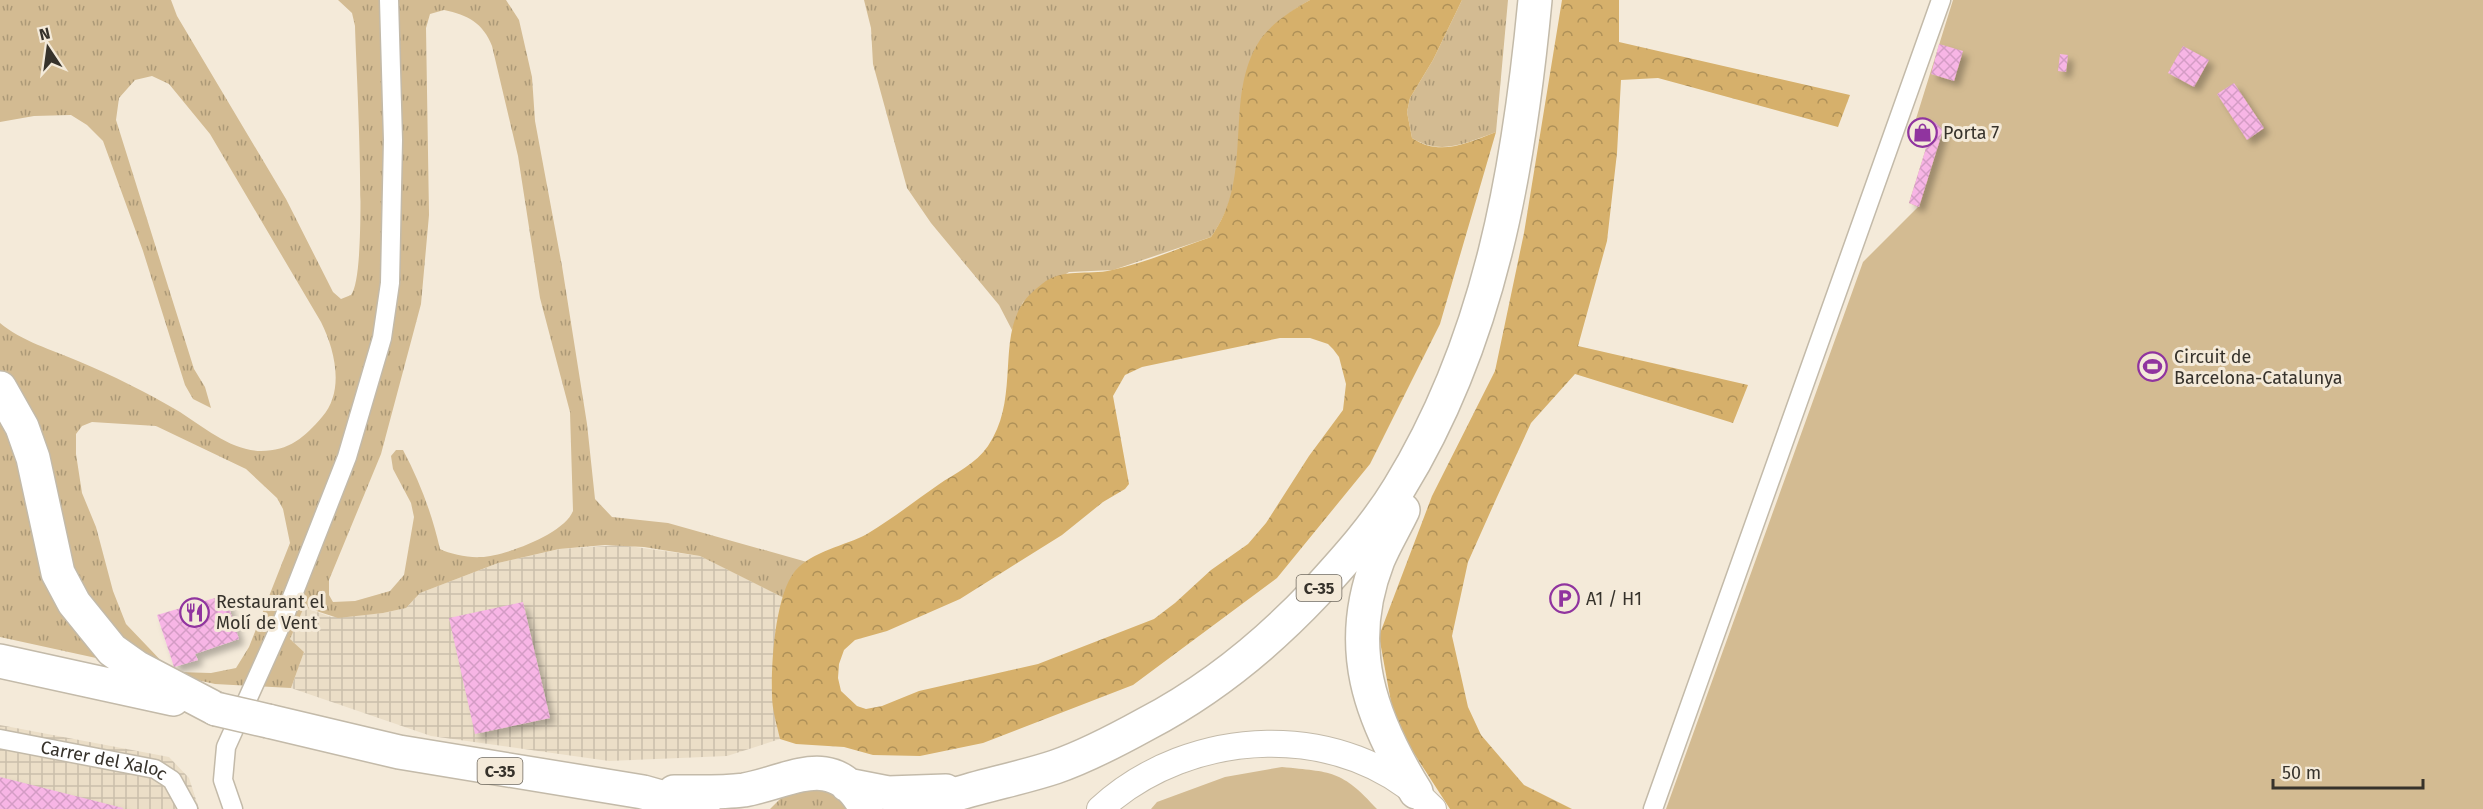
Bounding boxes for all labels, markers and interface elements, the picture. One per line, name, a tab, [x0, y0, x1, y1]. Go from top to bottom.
north arrow	[18, 18, 78, 78]
text: N	[37, 23, 52, 44]
shop icon: Porta 7	[1906, 117, 1938, 149]
place label: Porta 7	[1943, 122, 1999, 144]
place label: Circuit de Barcelona-Catalunya	[2174, 346, 2343, 389]
sports icon: Circuit de Barcelona-Catalunya	[2137, 351, 2169, 383]
road number: C-35	[1296, 575, 1342, 601]
parking icon: A1 / H1	[1549, 583, 1581, 615]
place label: A1 / H1	[1586, 588, 1642, 610]
place label: Restaurant el Molí de Vent	[216, 591, 325, 634]
restaurant icon: Restaurant el Molí de Vent	[179, 596, 211, 628]
street label: Carrer del Xaloc	[39, 736, 172, 785]
scale bar	[2273, 752, 2423, 790]
road number: C-35	[478, 758, 522, 784]
text: 50 m	[2282, 762, 2321, 784]

